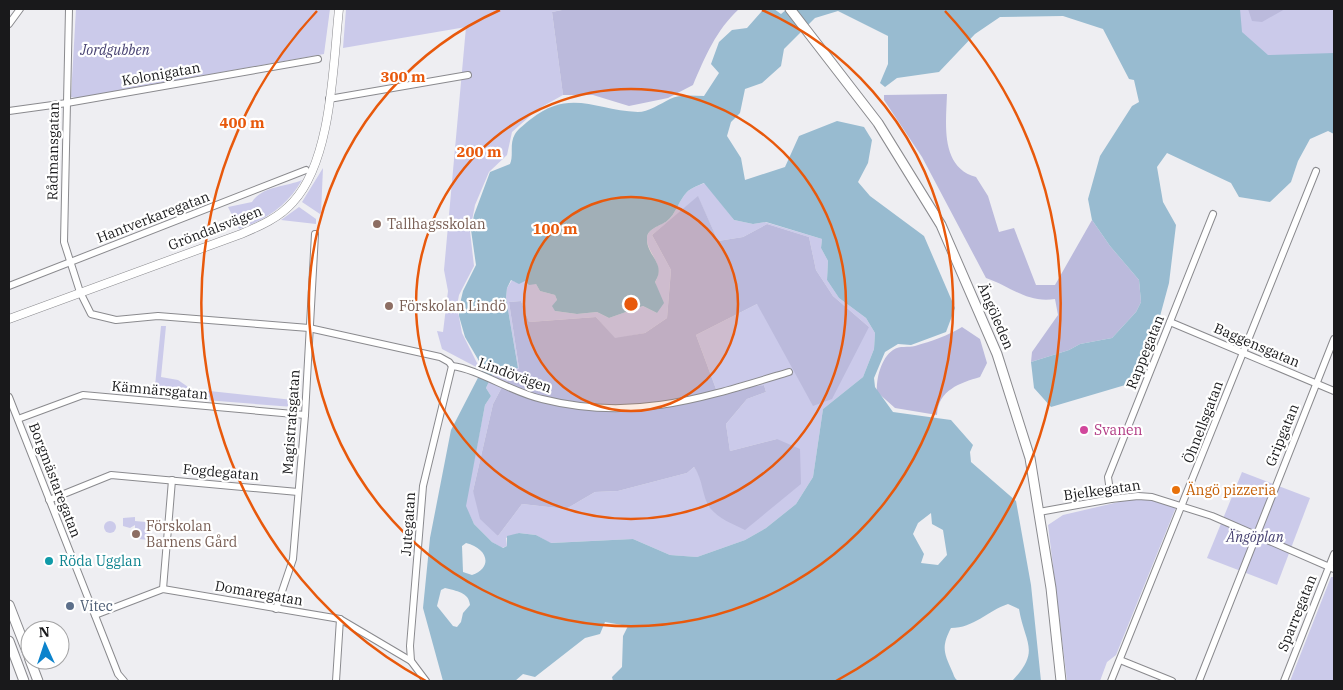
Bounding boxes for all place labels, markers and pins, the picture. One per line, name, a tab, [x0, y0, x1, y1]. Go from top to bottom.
place label: Tallhagsskolan	[387, 215, 486, 233]
marker: Tallhagsskolan	[371, 218, 383, 230]
centre of rings	[622, 295, 640, 313]
place label: Förskolan Lindö	[399, 297, 506, 315]
marker: Förskolan Lindö	[383, 300, 395, 312]
place label: Svanen	[1094, 421, 1143, 439]
marker: Svanen	[1078, 424, 1090, 436]
place label: Ängö pizzeria	[1186, 481, 1276, 499]
marker: Ängö pizzeria	[1170, 484, 1182, 496]
place label: Förskolan Barnens Gård	[146, 517, 238, 551]
marker: Förskolan Barnens Gård	[130, 528, 142, 540]
place label: Röda Ugglan	[59, 552, 142, 570]
marker: Röda Ugglan	[43, 555, 55, 567]
place label: Vitec	[80, 597, 113, 615]
marker: Vitec	[64, 600, 76, 612]

